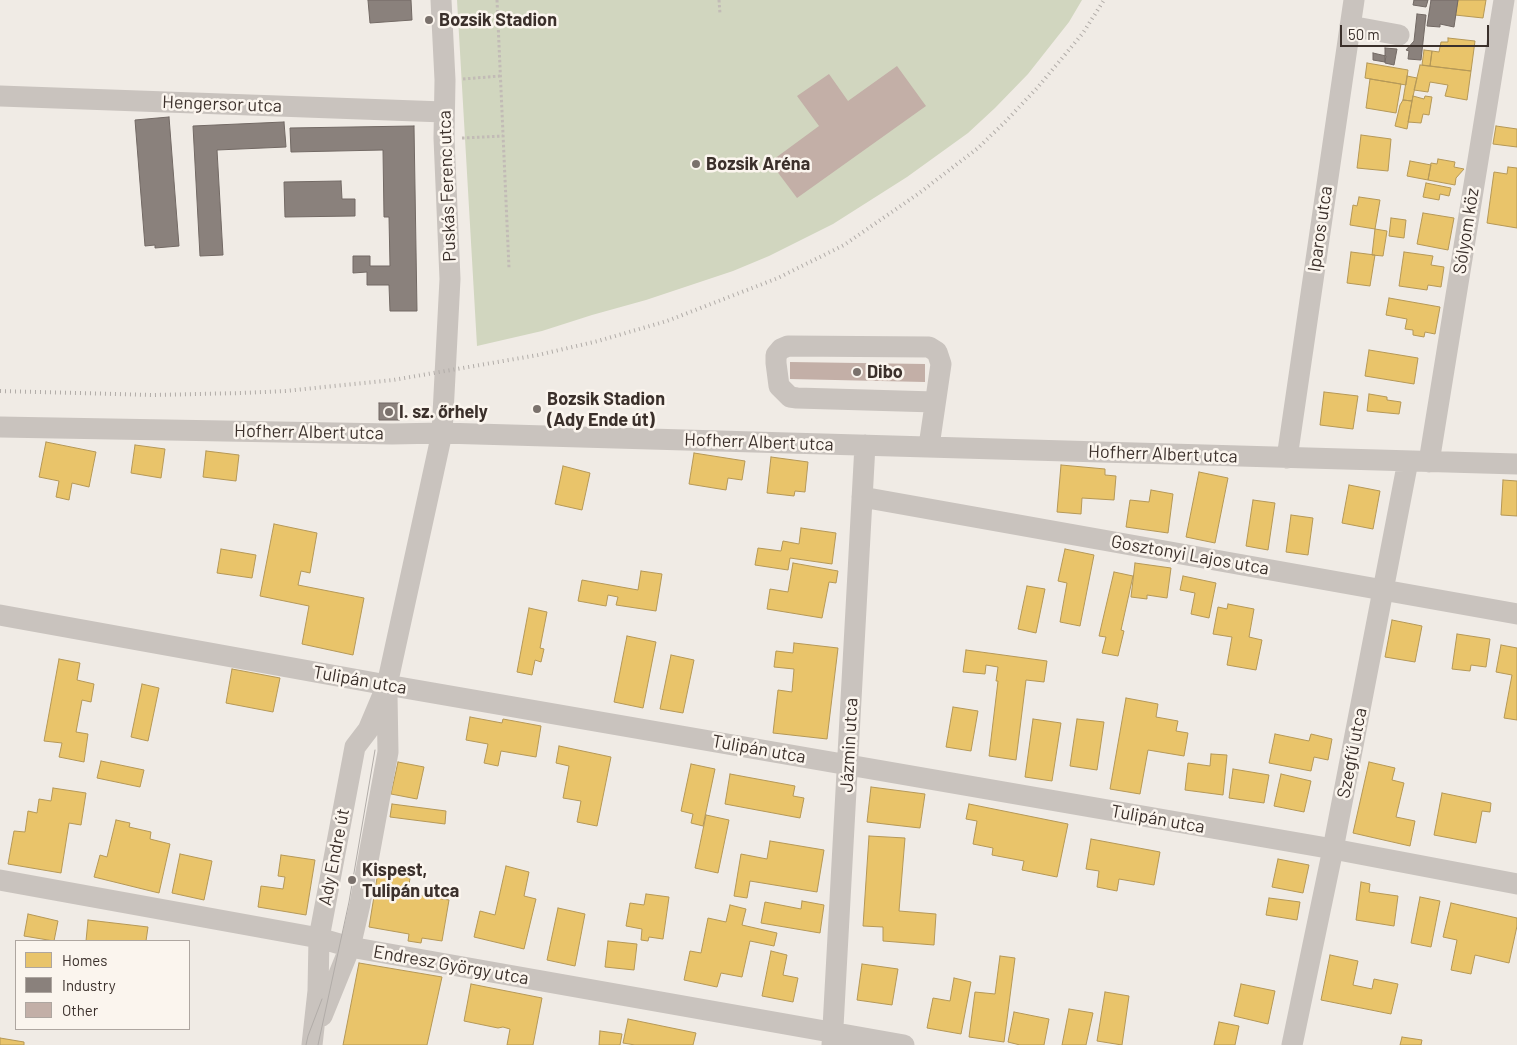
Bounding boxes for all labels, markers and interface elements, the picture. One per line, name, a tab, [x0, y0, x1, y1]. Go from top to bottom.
place label: Bozsik Stadion	[439, 9, 557, 31]
marker: Bozsik Stadion	[423, 14, 435, 26]
scale bar	[1342, 15, 1491, 47]
text: 50 m	[1348, 25, 1380, 43]
street label: Hengersor utca	[162, 91, 282, 117]
street label: Puskás Ferenc utca	[434, 110, 460, 262]
place label: Bozsik Aréna	[706, 153, 810, 175]
marker: Bozsik Aréna	[690, 158, 702, 170]
street label: Iparos utca	[1303, 185, 1337, 273]
street label: Sólyom köz	[1449, 186, 1483, 276]
place label: Dibo	[867, 361, 903, 383]
marker: Dibo	[851, 366, 863, 378]
place label: Bozsik Stadion (Ady Ende út)	[547, 388, 665, 430]
place label: I. sz. őrhely	[399, 401, 488, 423]
marker: Bozsik Stadion (Ady Ende út)	[531, 403, 543, 415]
marker: I. sz. őrhely	[383, 406, 395, 418]
street label: Hofherr Albert utca	[234, 420, 384, 444]
street label: Hofherr Albert utca	[684, 429, 834, 455]
street label: Hofherr Albert utca	[1088, 441, 1238, 467]
street label: Gosztonyi Lajos utca	[1109, 530, 1271, 580]
street label: Tulipán utca	[311, 661, 409, 699]
street label: Jázmin utca	[836, 697, 862, 793]
street label: Szegfű utca	[1333, 706, 1371, 800]
street label: Tulipán utca	[710, 730, 808, 768]
street label: Tulipán utca	[1109, 800, 1207, 838]
street label: Ady Endre út	[314, 807, 354, 907]
place label: Kispest, Tulipán utca	[362, 859, 459, 902]
marker: Kispest, Tulipán utca	[346, 874, 358, 886]
legend	[15, 940, 190, 1030]
street label: Endresz György utca	[372, 941, 530, 989]
text: Homes	[62, 951, 107, 969]
text: Industry	[62, 976, 116, 994]
text: Other	[62, 1001, 98, 1019]

